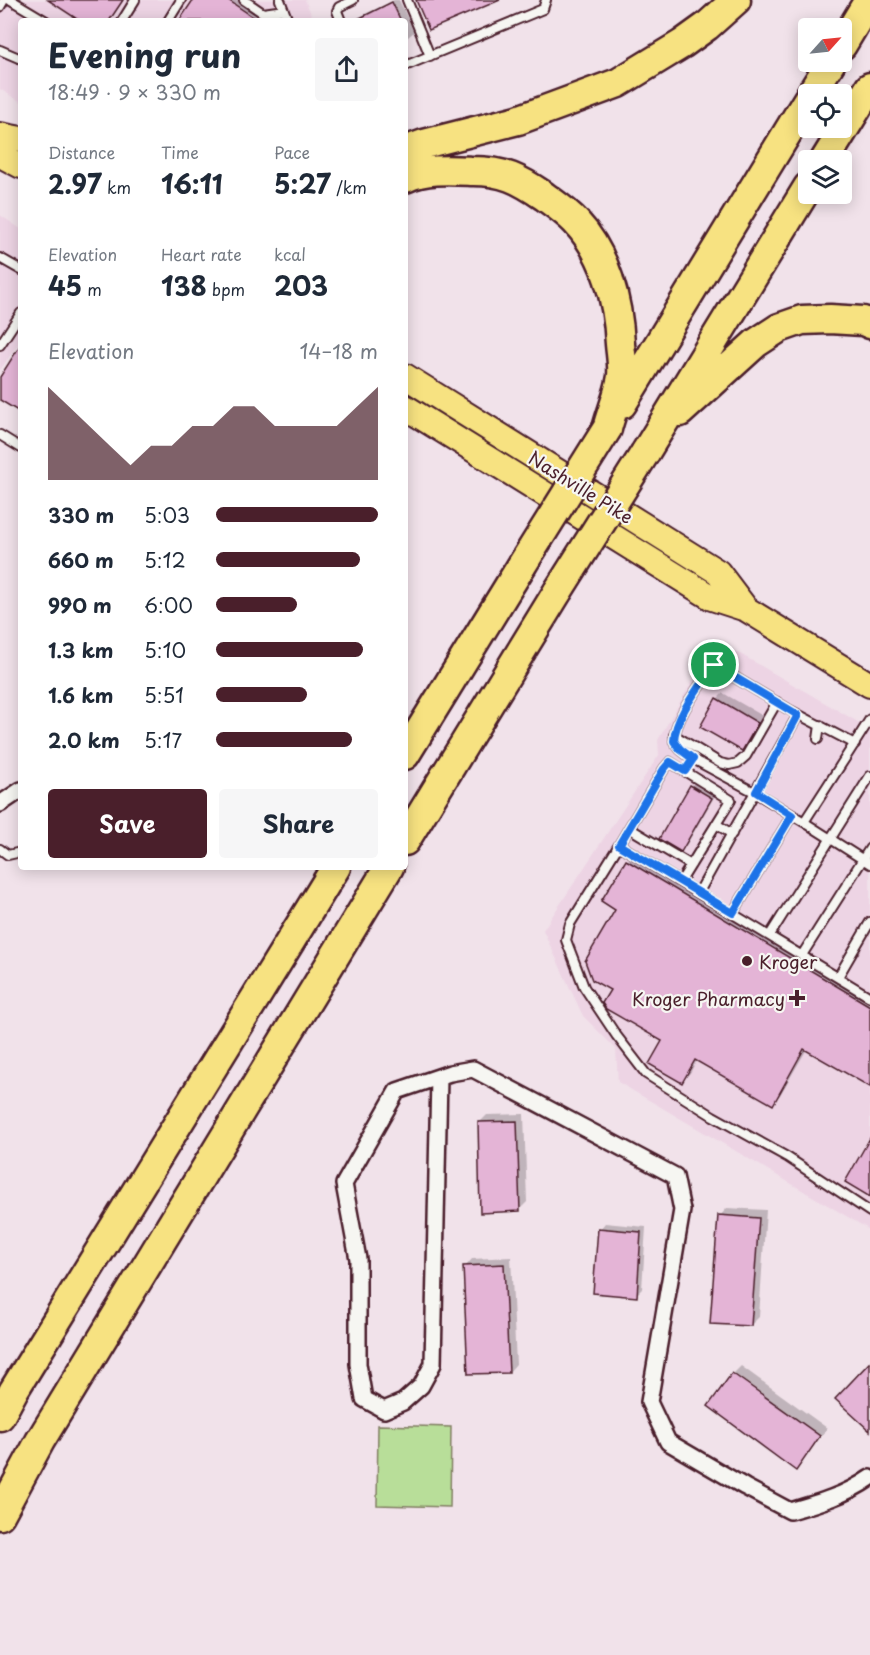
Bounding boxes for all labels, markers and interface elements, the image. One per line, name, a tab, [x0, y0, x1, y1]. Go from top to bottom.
north arrow	[798, 18, 852, 72]
map controls	[798, 18, 852, 204]
text: Evening run	[48, 29, 241, 79]
button: share	[315, 38, 378, 101]
text: 18:49 · 9 × 330 m	[48, 77, 221, 107]
button: locate	[798, 84, 852, 138]
text: Distance	[48, 140, 115, 164]
text: Time	[161, 140, 199, 164]
text: Pace	[274, 140, 310, 164]
button: layers	[798, 150, 852, 204]
text: 2.97	[48, 164, 102, 203]
text: 16:11	[161, 164, 223, 203]
text: 5:27	[274, 164, 331, 203]
text: km	[102, 175, 131, 199]
text: /km	[331, 175, 367, 199]
text: Elevation	[48, 242, 117, 266]
text: Heart rate	[161, 242, 242, 266]
text: kcal	[274, 242, 306, 266]
text: 45	[48, 266, 82, 305]
text: 138	[161, 266, 207, 305]
text: 203	[274, 266, 328, 305]
text: m	[82, 277, 102, 301]
text: bpm	[207, 277, 245, 301]
text: Elevation	[48, 336, 134, 366]
text: 14–18 m	[299, 336, 378, 366]
street label: Nashville Pike	[523, 444, 639, 530]
text: 330 m	[48, 500, 114, 530]
text: 5:03	[144, 500, 190, 530]
text: 660 m	[48, 545, 114, 575]
text: 5:12	[144, 545, 186, 575]
text: 990 m	[48, 590, 112, 620]
text: 6:00	[144, 590, 193, 620]
text: 1.3 km	[48, 635, 114, 665]
text: 5:10	[144, 635, 186, 665]
pin	[688, 639, 739, 690]
icon: arrive	[697, 648, 730, 681]
text: 1.6 km	[48, 680, 113, 710]
text: 5:51	[144, 680, 184, 710]
text: 2.0 km	[48, 725, 120, 755]
text: 5:17	[144, 725, 182, 755]
button: Save	[48, 789, 207, 858]
button: Share	[219, 789, 378, 858]
place label: Kroger	[759, 948, 818, 975]
marker: Kroger	[740, 954, 754, 968]
place label: Kroger Pharmacy	[632, 985, 785, 1012]
marker: Kroger Pharmacy	[790, 991, 804, 1005]

